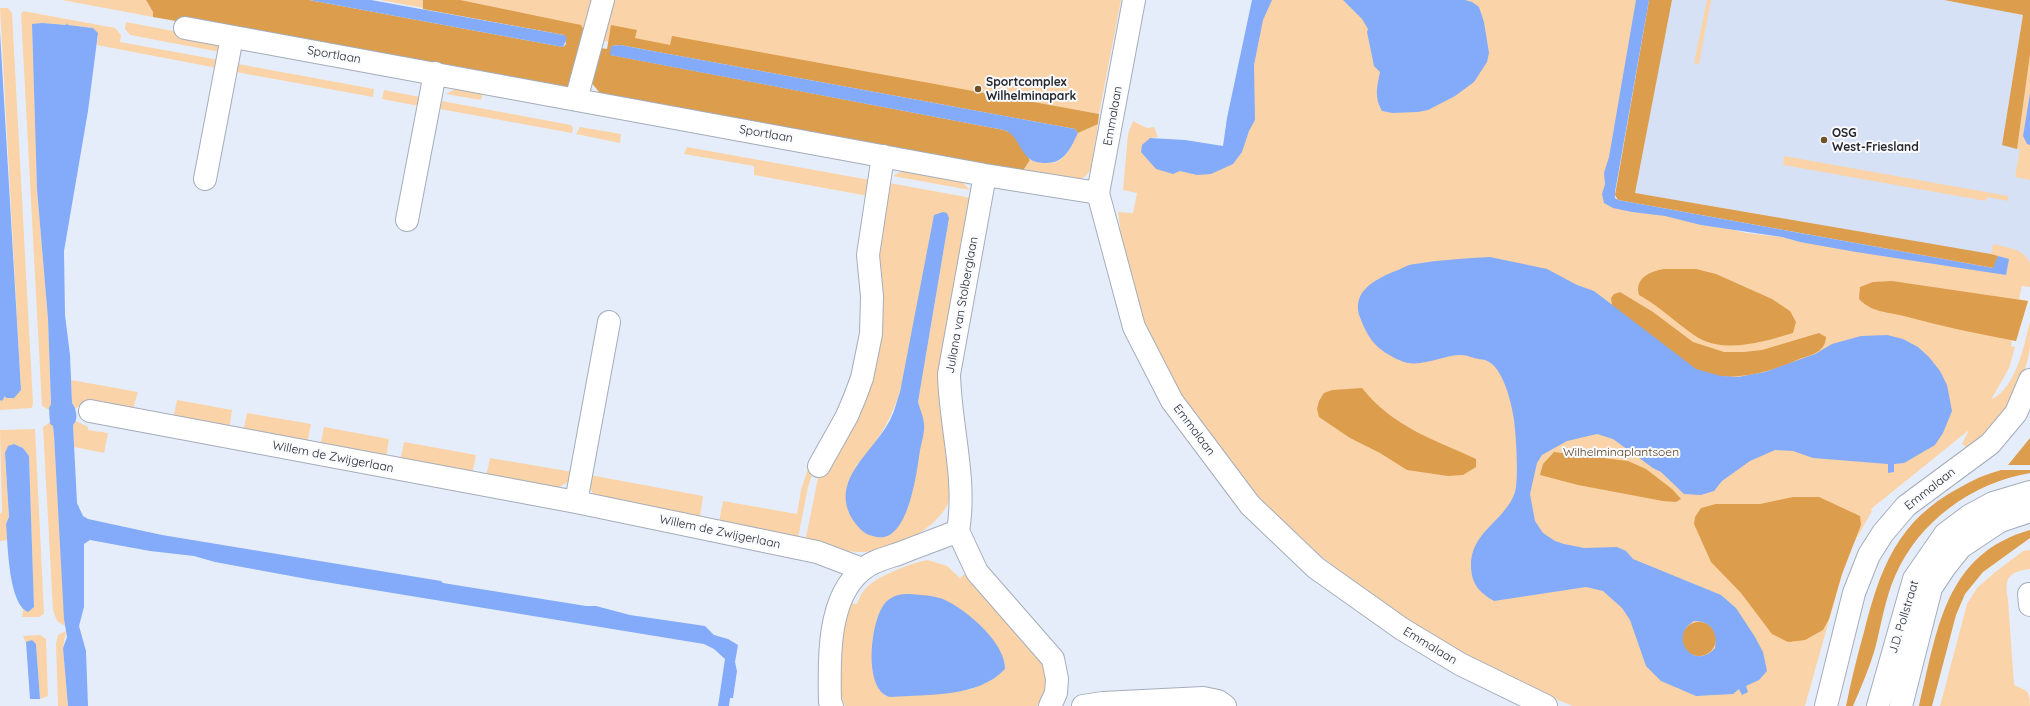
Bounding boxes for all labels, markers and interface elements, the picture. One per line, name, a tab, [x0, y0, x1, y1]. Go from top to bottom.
street label: Sportlaan	[306, 43, 362, 67]
place label: Sportcomplex Wilhelminapark	[986, 75, 1076, 103]
marker: Sportcomplex Wilhelminapark	[973, 84, 983, 94]
street label: Emmalaan	[1101, 85, 1125, 147]
street label: Sportlaan	[738, 122, 794, 146]
place label: OSG West-Friesland	[1832, 126, 1919, 154]
marker: OSG West-Friesland	[1819, 135, 1829, 145]
street label: Juliana van Stolberglaan	[943, 235, 981, 375]
street label: Emmalaan	[1170, 402, 1218, 458]
street label: Willem de Zwijgerlaan	[271, 438, 395, 476]
park label: Wilhelminaplantsoen	[1563, 445, 1679, 459]
street label: Emmalaan	[1902, 465, 1958, 513]
street label: Willem de Zwijgerlaan	[658, 512, 782, 552]
street label: J.D. Pollstraat	[1886, 579, 1922, 655]
street label: Emmalaan	[1400, 624, 1460, 668]

